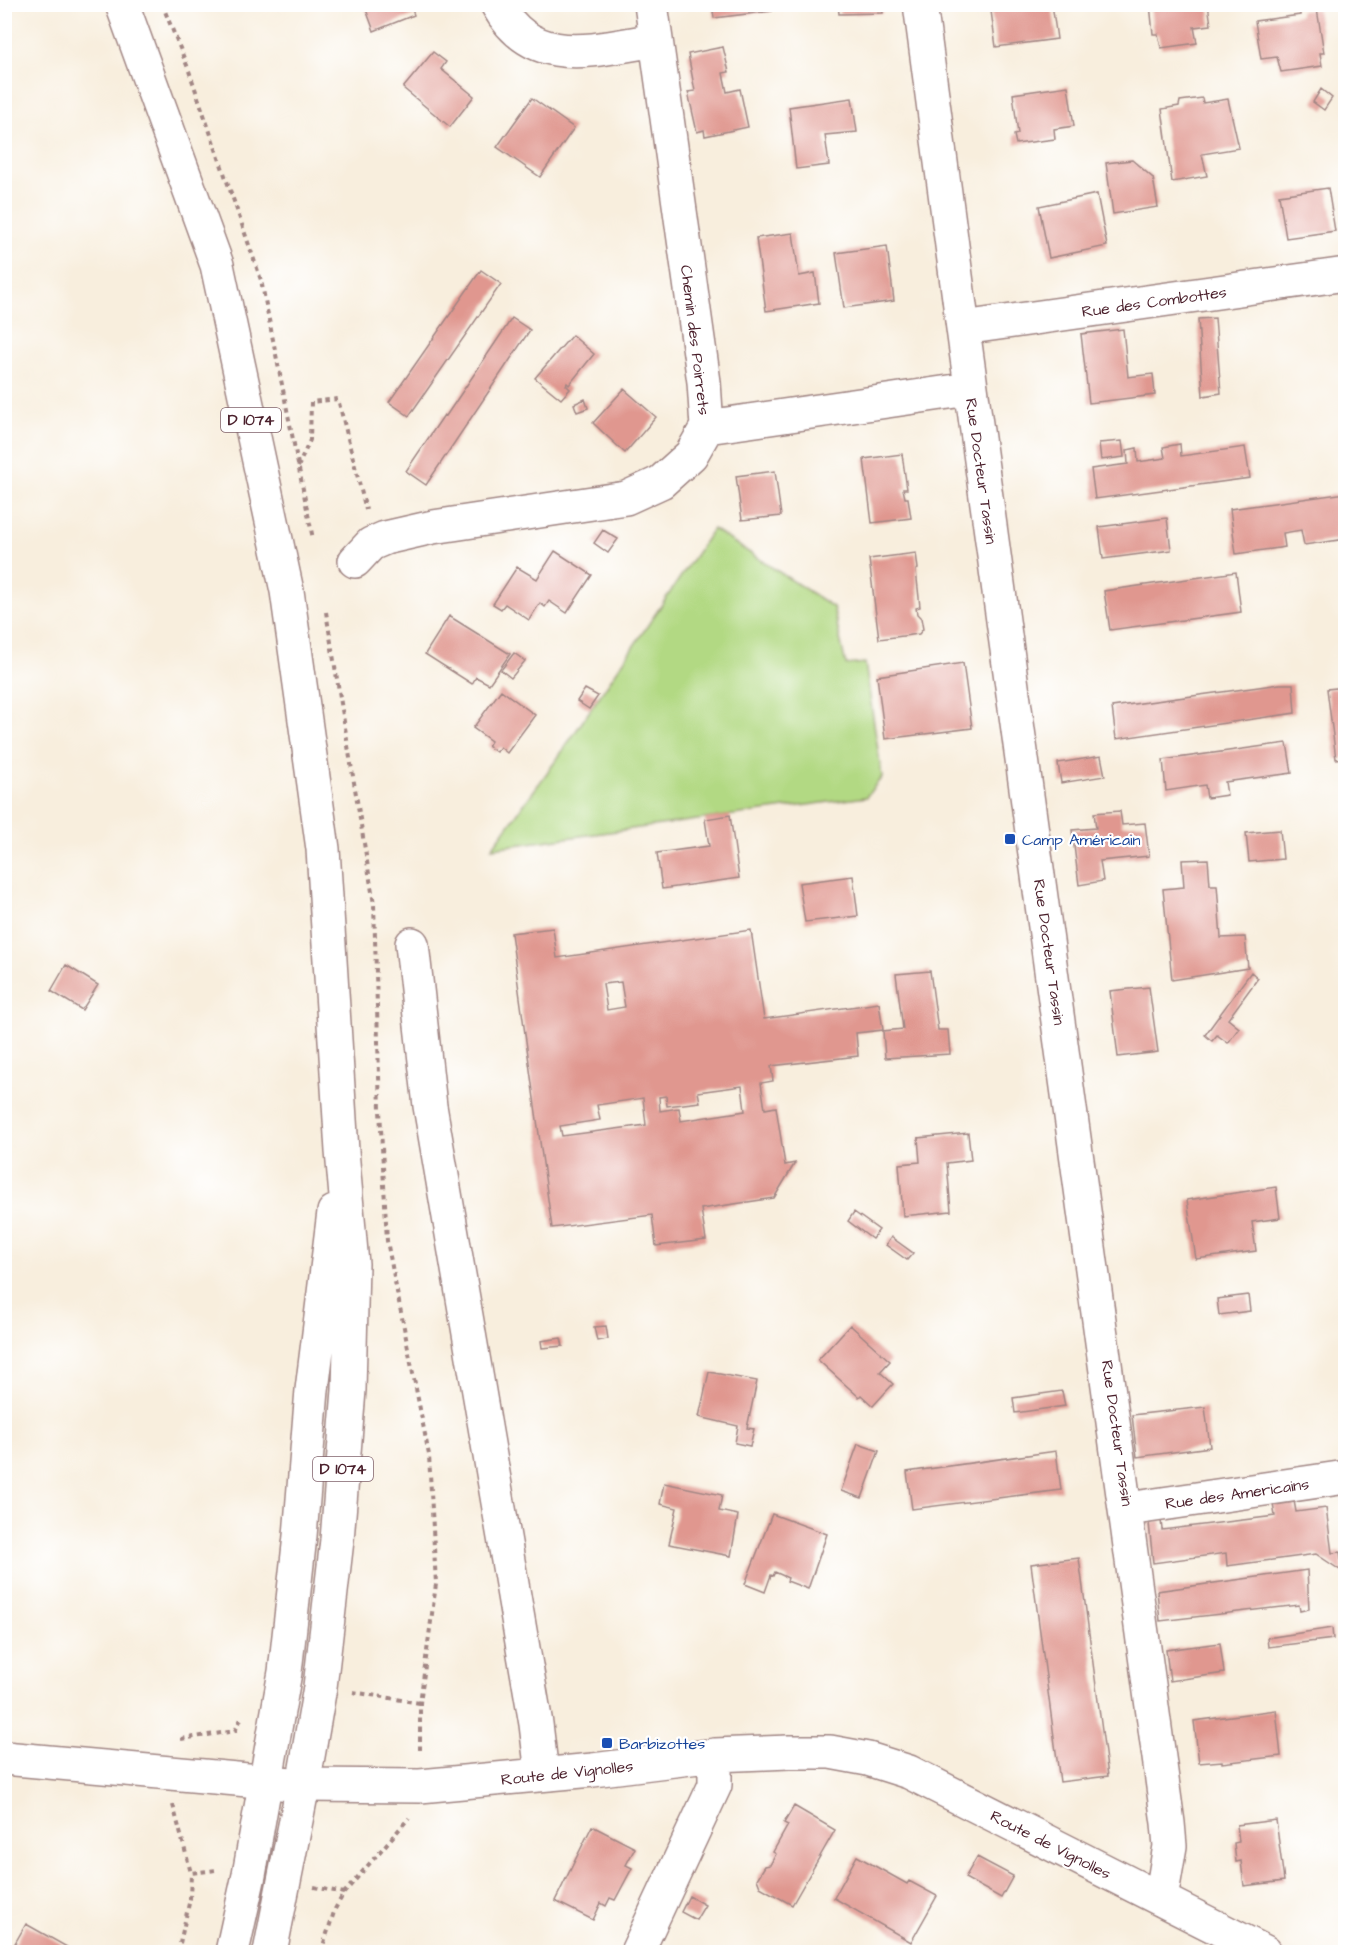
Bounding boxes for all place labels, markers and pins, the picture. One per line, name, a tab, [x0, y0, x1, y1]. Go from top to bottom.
place label: Camp Américain	[1022, 829, 1141, 851]
marker: Camp Américain	[1003, 832, 1017, 846]
place label: Barbizottes	[619, 1733, 705, 1755]
marker: Barbizottes	[600, 1736, 614, 1750]

